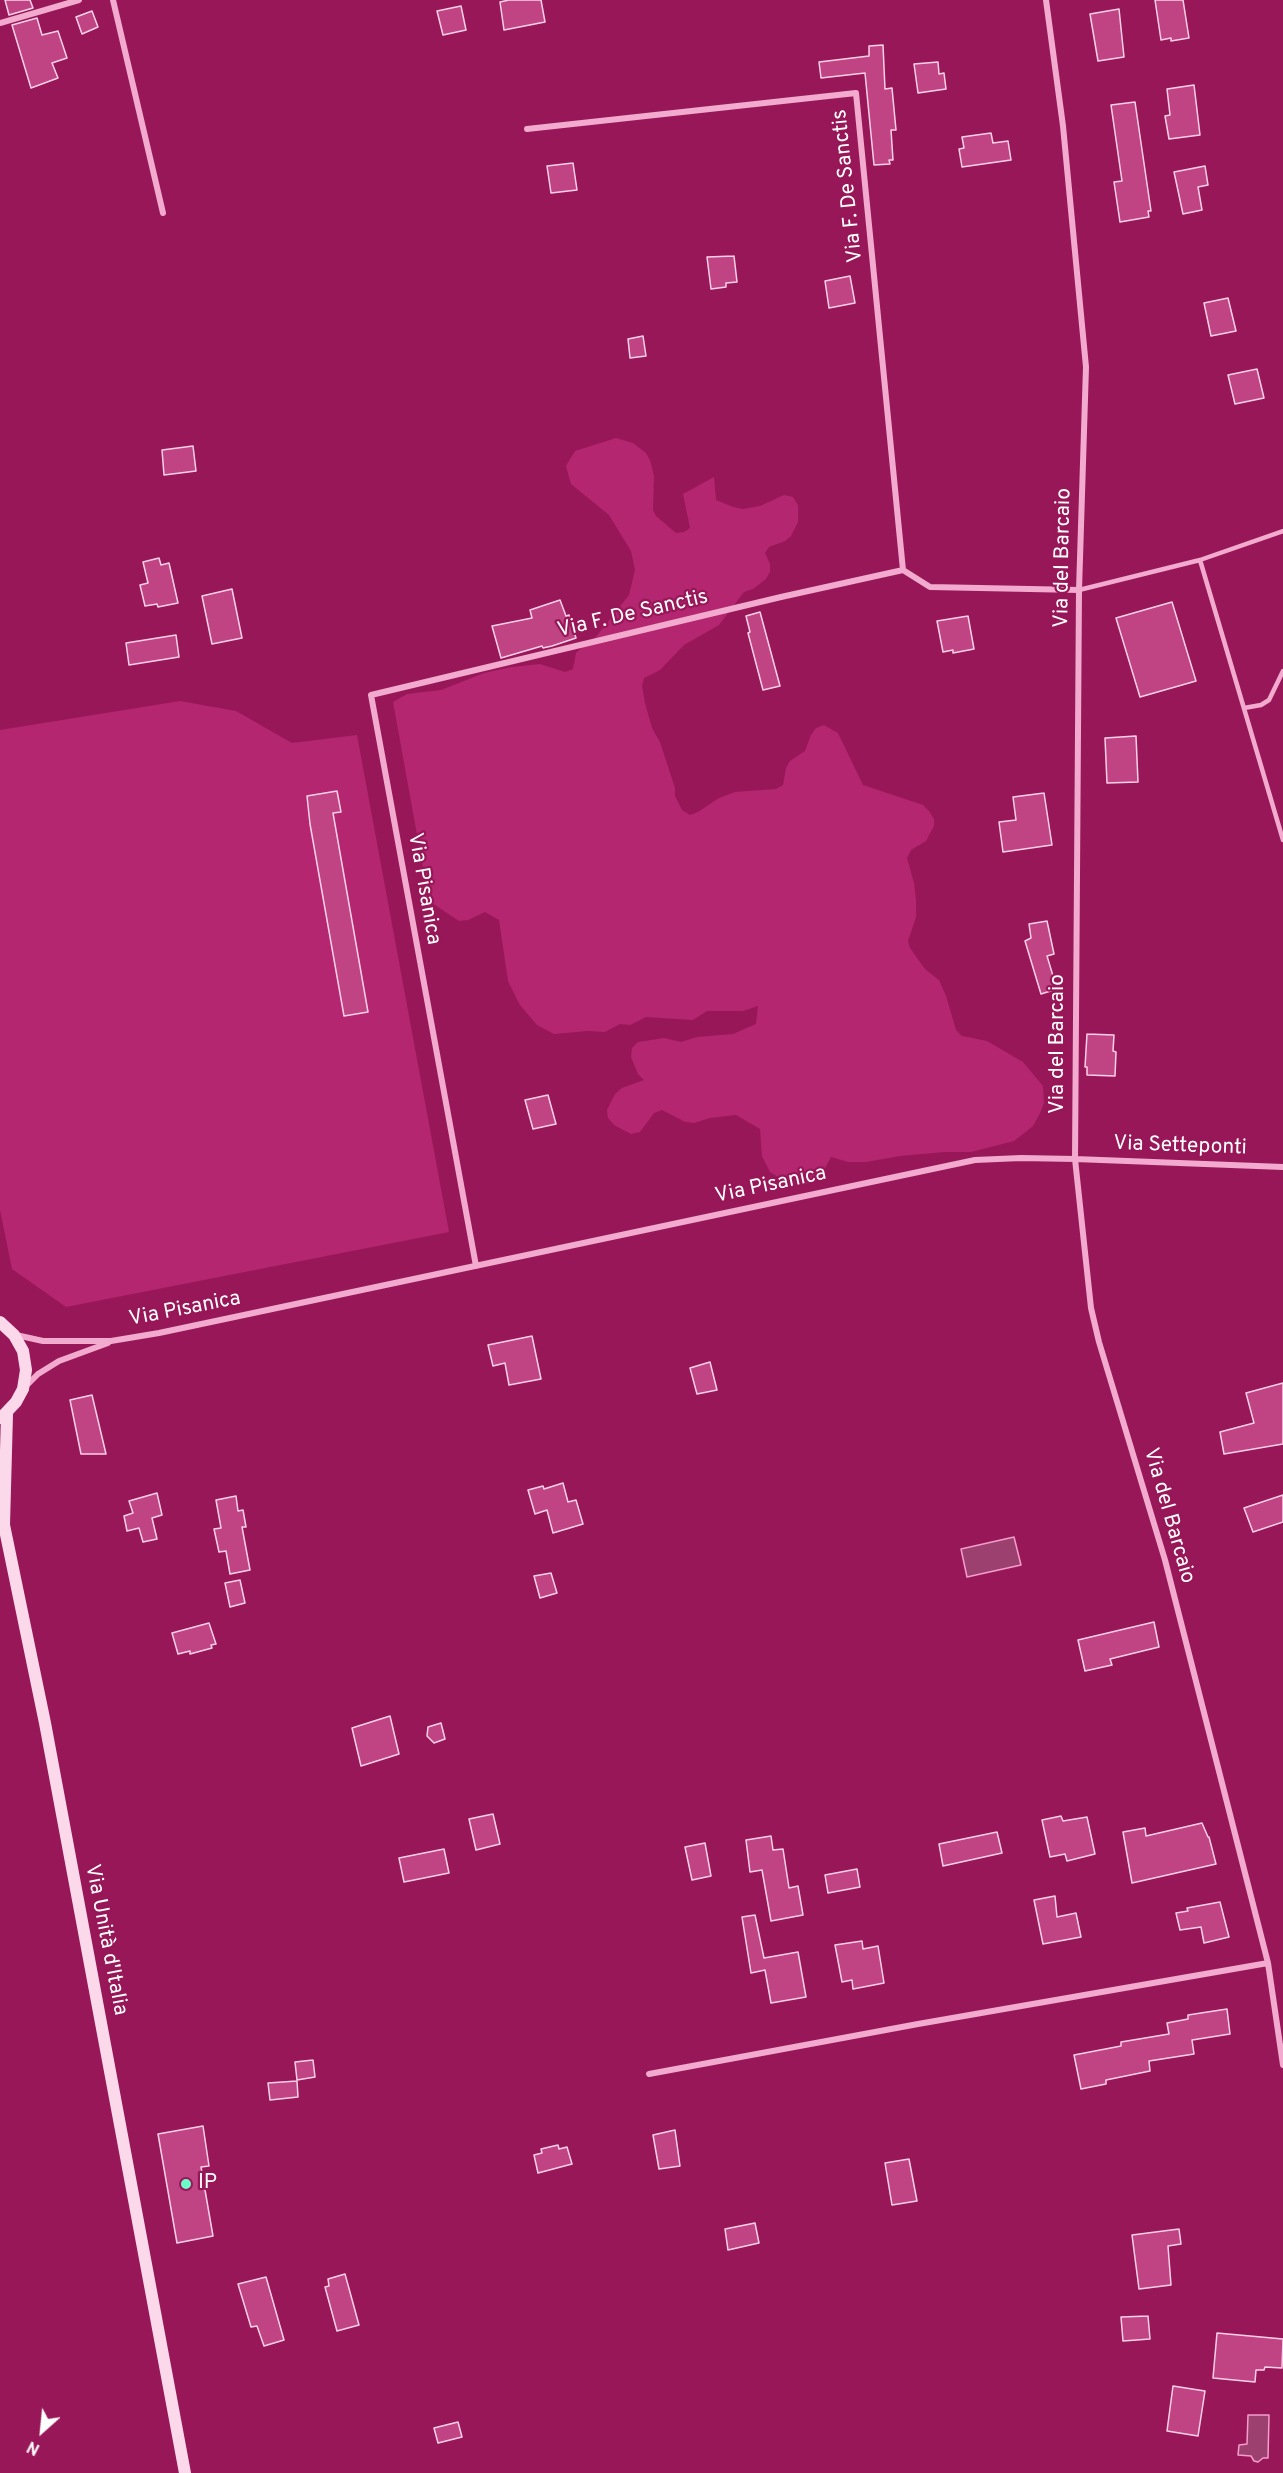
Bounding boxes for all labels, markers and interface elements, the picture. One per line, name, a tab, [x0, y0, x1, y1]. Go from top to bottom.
street label: Via F. De Sanctis	[828, 108, 870, 264]
street label: Via del Barcaio	[1050, 488, 1078, 628]
street label: Via F. De Sanctis	[555, 585, 711, 645]
street label: Via Pisanica	[401, 831, 445, 947]
street label: Via del Barcaio	[1046, 974, 1072, 1114]
street label: Via Setteponti	[1113, 1132, 1247, 1162]
street label: Via Pisanica	[713, 1162, 829, 1210]
street label: Via Pisanica	[127, 1287, 243, 1333]
street label: Via del Barcaio	[1137, 1445, 1199, 1587]
street label: Via Unità d'Italia	[78, 1862, 132, 2018]
place label: IP	[198, 2171, 217, 2197]
marker: IP	[179, 2177, 193, 2191]
north arrow	[12, 2401, 72, 2461]
text: N	[24, 2436, 43, 2459]

